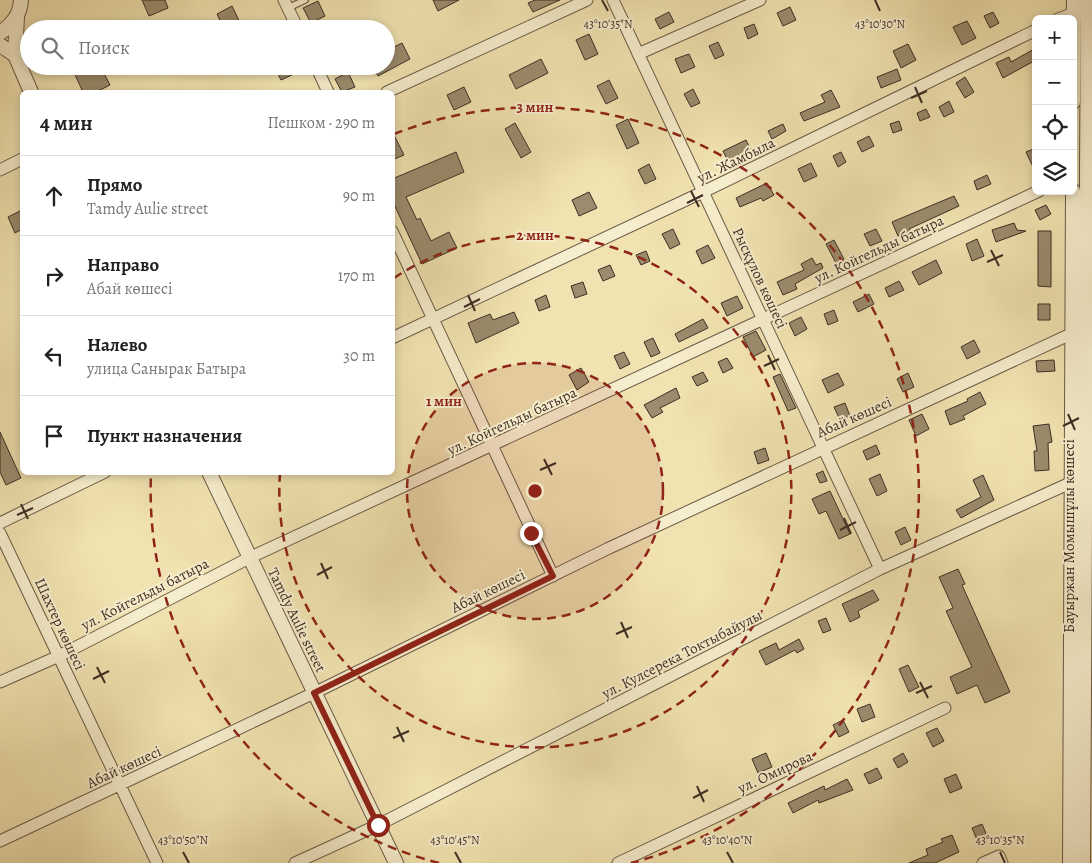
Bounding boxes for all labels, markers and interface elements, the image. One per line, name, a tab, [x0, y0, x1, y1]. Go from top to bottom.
map controls	[1032, 15, 1077, 195]
button: +	[1032, 15, 1077, 60]
text: 43°10'35"N	[583, 16, 633, 32]
text: 43°10'30"N	[855, 16, 905, 32]
search box	[20, 20, 395, 75]
icon: search	[38, 34, 66, 62]
text: Поиск	[78, 35, 130, 61]
button: −	[1032, 60, 1077, 105]
text: 3 мин	[517, 97, 554, 117]
button: locate	[1032, 105, 1077, 150]
text: 4 мин	[40, 109, 93, 137]
text: Пешком · 290 m	[267, 112, 375, 134]
street label: ул. Жамбыла	[693, 133, 778, 188]
button: layers	[1032, 150, 1077, 195]
text: Прямо	[87, 172, 142, 198]
icon: ahead	[40, 182, 68, 210]
text: 90 m	[343, 185, 375, 207]
text: Tamdy Aulie street	[87, 198, 208, 220]
street label: ул. Койгельды батыра	[810, 210, 947, 288]
street label: Рысқұлов көшесі	[728, 224, 792, 332]
text: 2 мин	[516, 225, 554, 245]
text: Направо	[87, 252, 159, 278]
icon: right	[40, 262, 68, 290]
text: 170 m	[338, 265, 375, 287]
text: Абай көшесі	[87, 278, 172, 300]
text: Налево	[87, 332, 147, 358]
icon: left	[40, 342, 68, 370]
text: 30 m	[343, 345, 375, 367]
text: улица Санырак Батыра	[87, 358, 246, 380]
street label: ул. Койгельды батыра	[443, 382, 580, 460]
text: 1 мин	[426, 391, 462, 411]
street label: Абай көшесі	[812, 392, 895, 443]
icon: arrive	[40, 422, 68, 450]
text: Пункт назначения	[87, 423, 242, 449]
street label: Бауыржан Момышұлы көшесі	[1059, 439, 1079, 633]
centre of rings	[526, 482, 544, 500]
route end	[520, 522, 543, 545]
street label: ул. Койгельды батыра	[77, 553, 212, 635]
street label: Tamdy Aulie street	[263, 564, 331, 676]
street label: Абай көшесі	[447, 564, 528, 618]
street label: Шахтер көшесі	[30, 575, 90, 673]
street label: ул. Кулсерека Токтыбайулы	[598, 605, 766, 704]
street label: Абай көшесі	[83, 741, 165, 793]
street label: ул. Омирова	[734, 746, 816, 798]
route start	[367, 814, 390, 837]
text: 43°10'50"N	[158, 832, 209, 848]
text: 43°10'45"N	[430, 832, 480, 848]
text: 43°10'40"N	[702, 832, 753, 848]
text: 43°10'35"N	[975, 832, 1025, 848]

